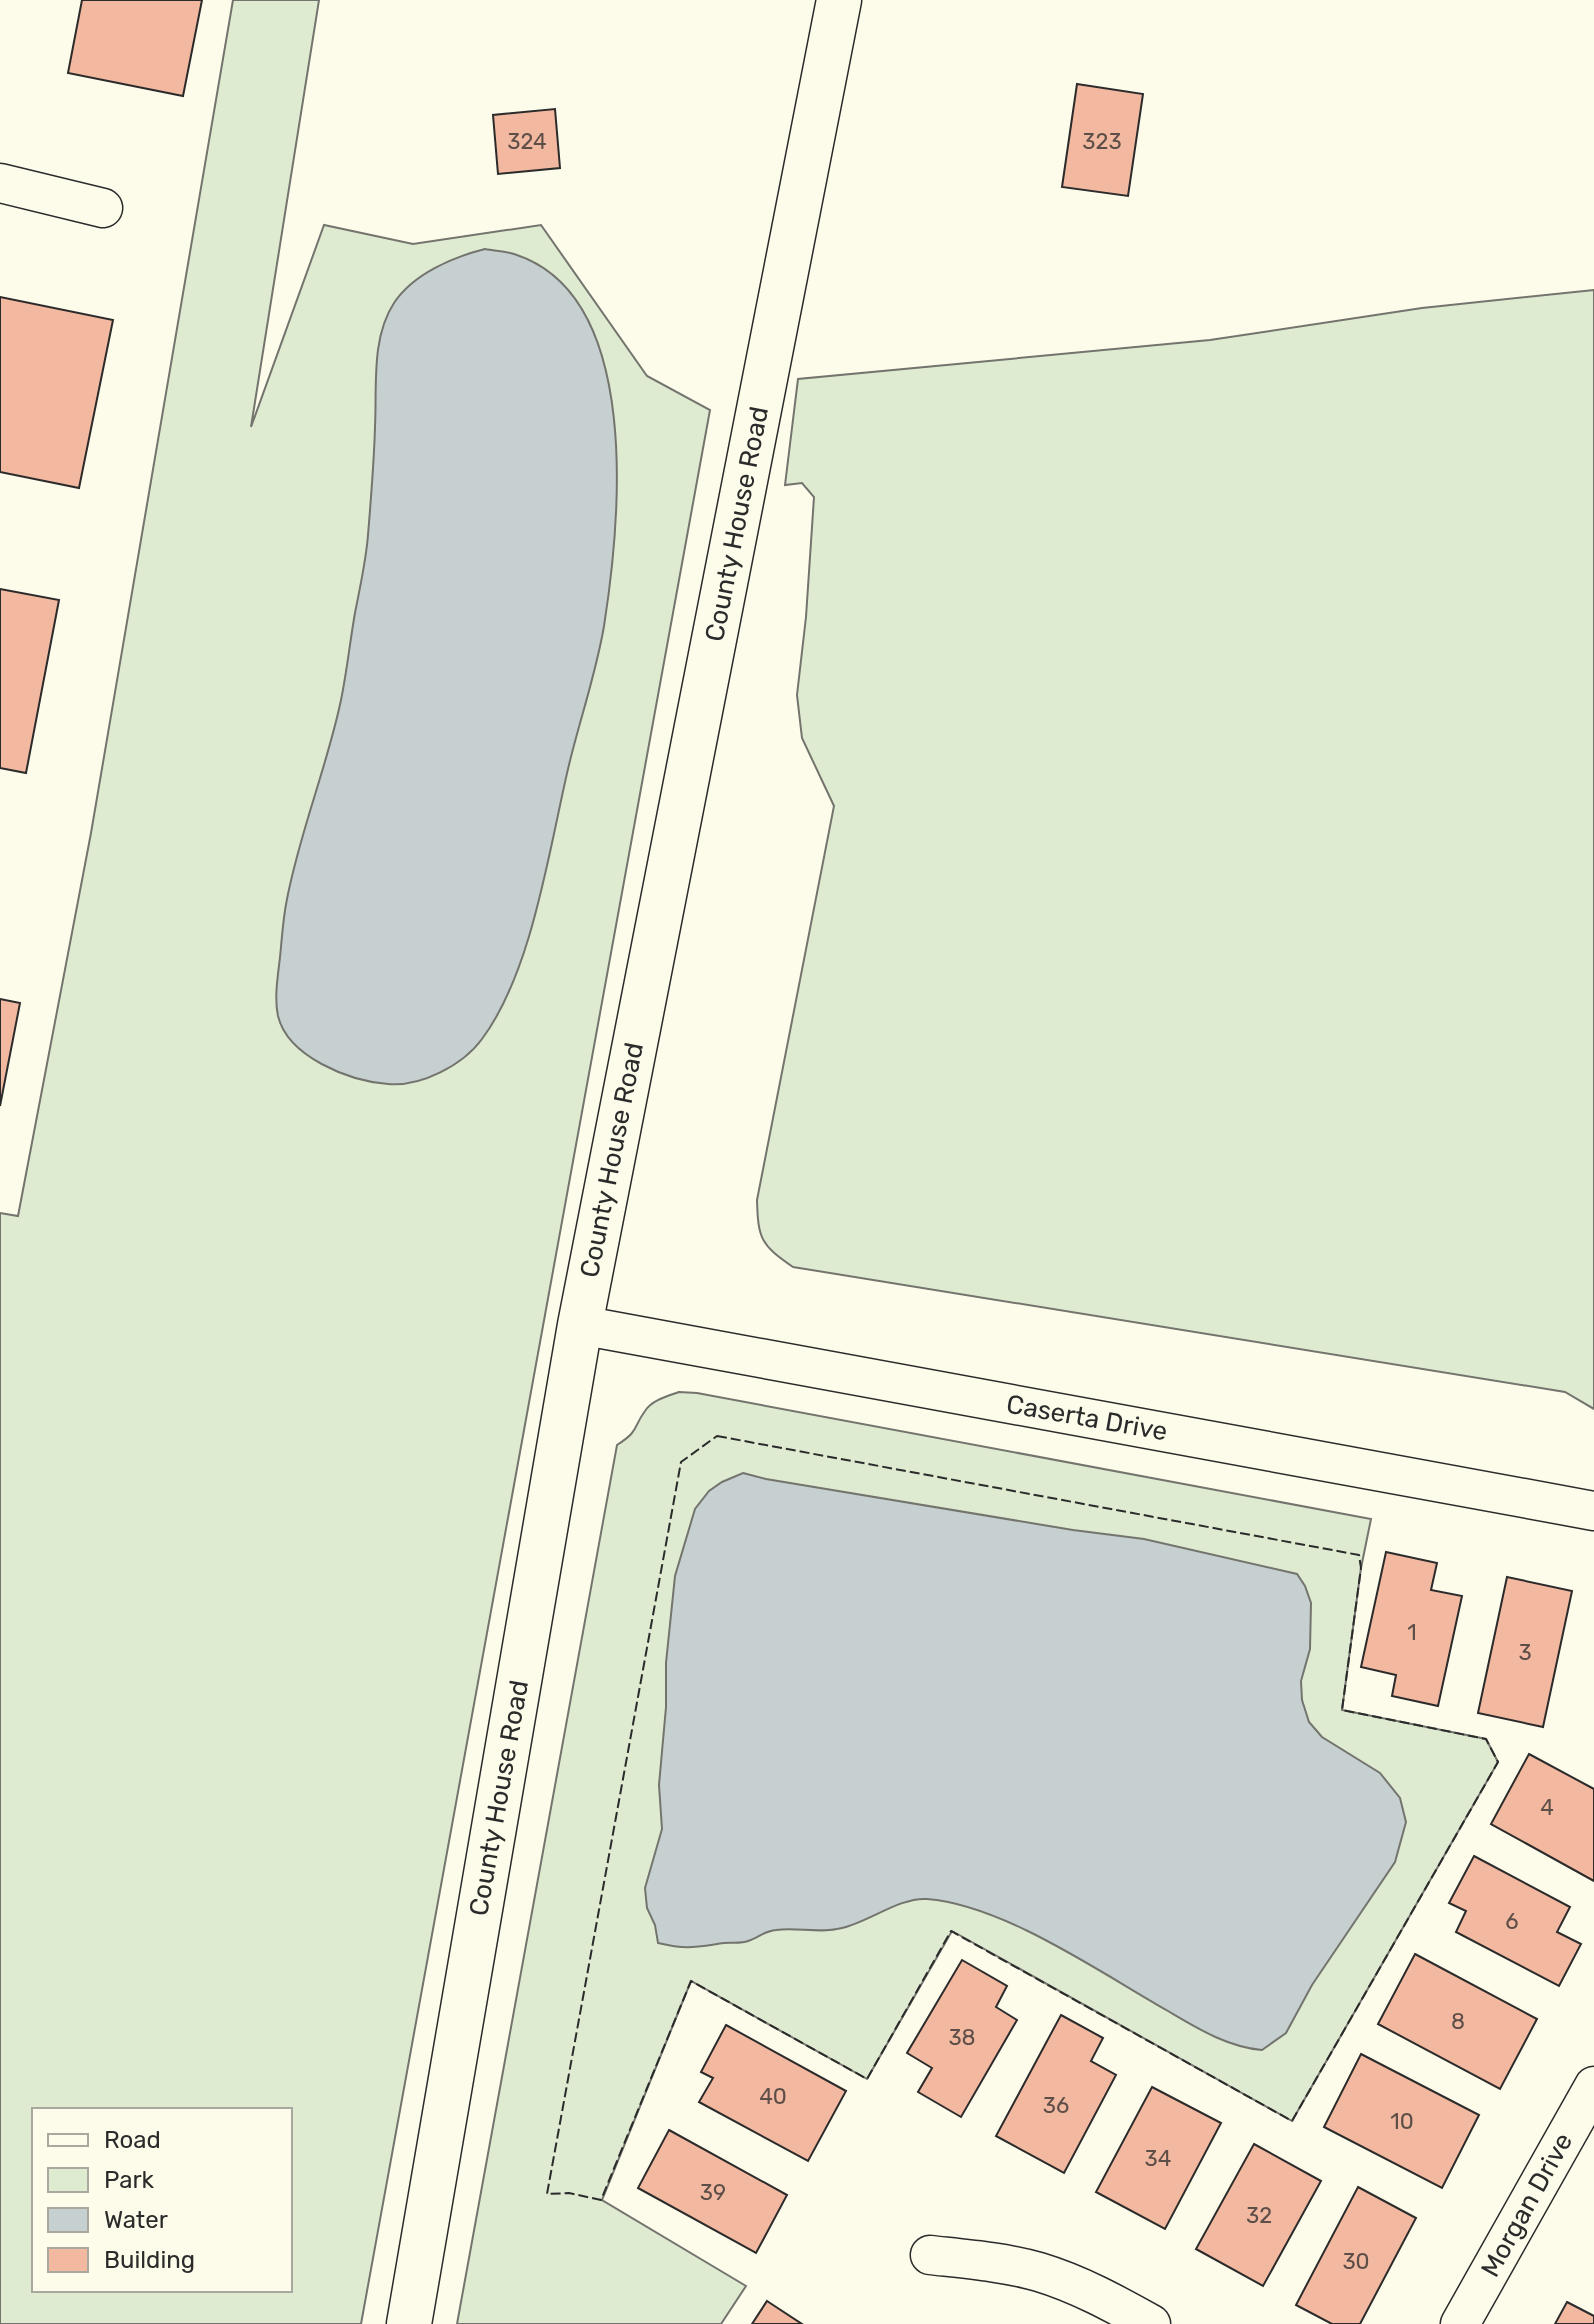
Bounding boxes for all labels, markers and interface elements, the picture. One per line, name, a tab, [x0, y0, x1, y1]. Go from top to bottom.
house number: 324	[507, 128, 547, 155]
house number: 323	[1082, 128, 1122, 155]
street label: County House Road	[699, 404, 775, 644]
street label: County House Road	[574, 1040, 650, 1280]
street label: Caserta Drive	[1004, 1389, 1170, 1447]
house number: 1	[1407, 1619, 1417, 1646]
house number: 3	[1518, 1639, 1532, 1666]
street label: County House Road	[463, 1678, 535, 1918]
house number: 4	[1540, 1794, 1554, 1821]
house number: 6	[1505, 1908, 1519, 1935]
house number: 8	[1451, 2008, 1465, 2035]
house number: 38	[948, 2024, 976, 2051]
house number: 40	[759, 2083, 787, 2110]
house number: 36	[1043, 2092, 1069, 2119]
legend	[32, 2108, 292, 2292]
house number: 10	[1390, 2108, 1414, 2135]
text: Road	[104, 2126, 161, 2154]
street label: Morgan Drive	[1475, 2128, 1579, 2282]
house number: 34	[1145, 2145, 1171, 2172]
text: Park	[104, 2166, 155, 2194]
house number: 39	[700, 2179, 726, 2206]
house number: 32	[1246, 2202, 1272, 2229]
text: Water	[104, 2206, 168, 2234]
text: Building	[104, 2246, 195, 2274]
house number: 30	[1342, 2248, 1370, 2275]

